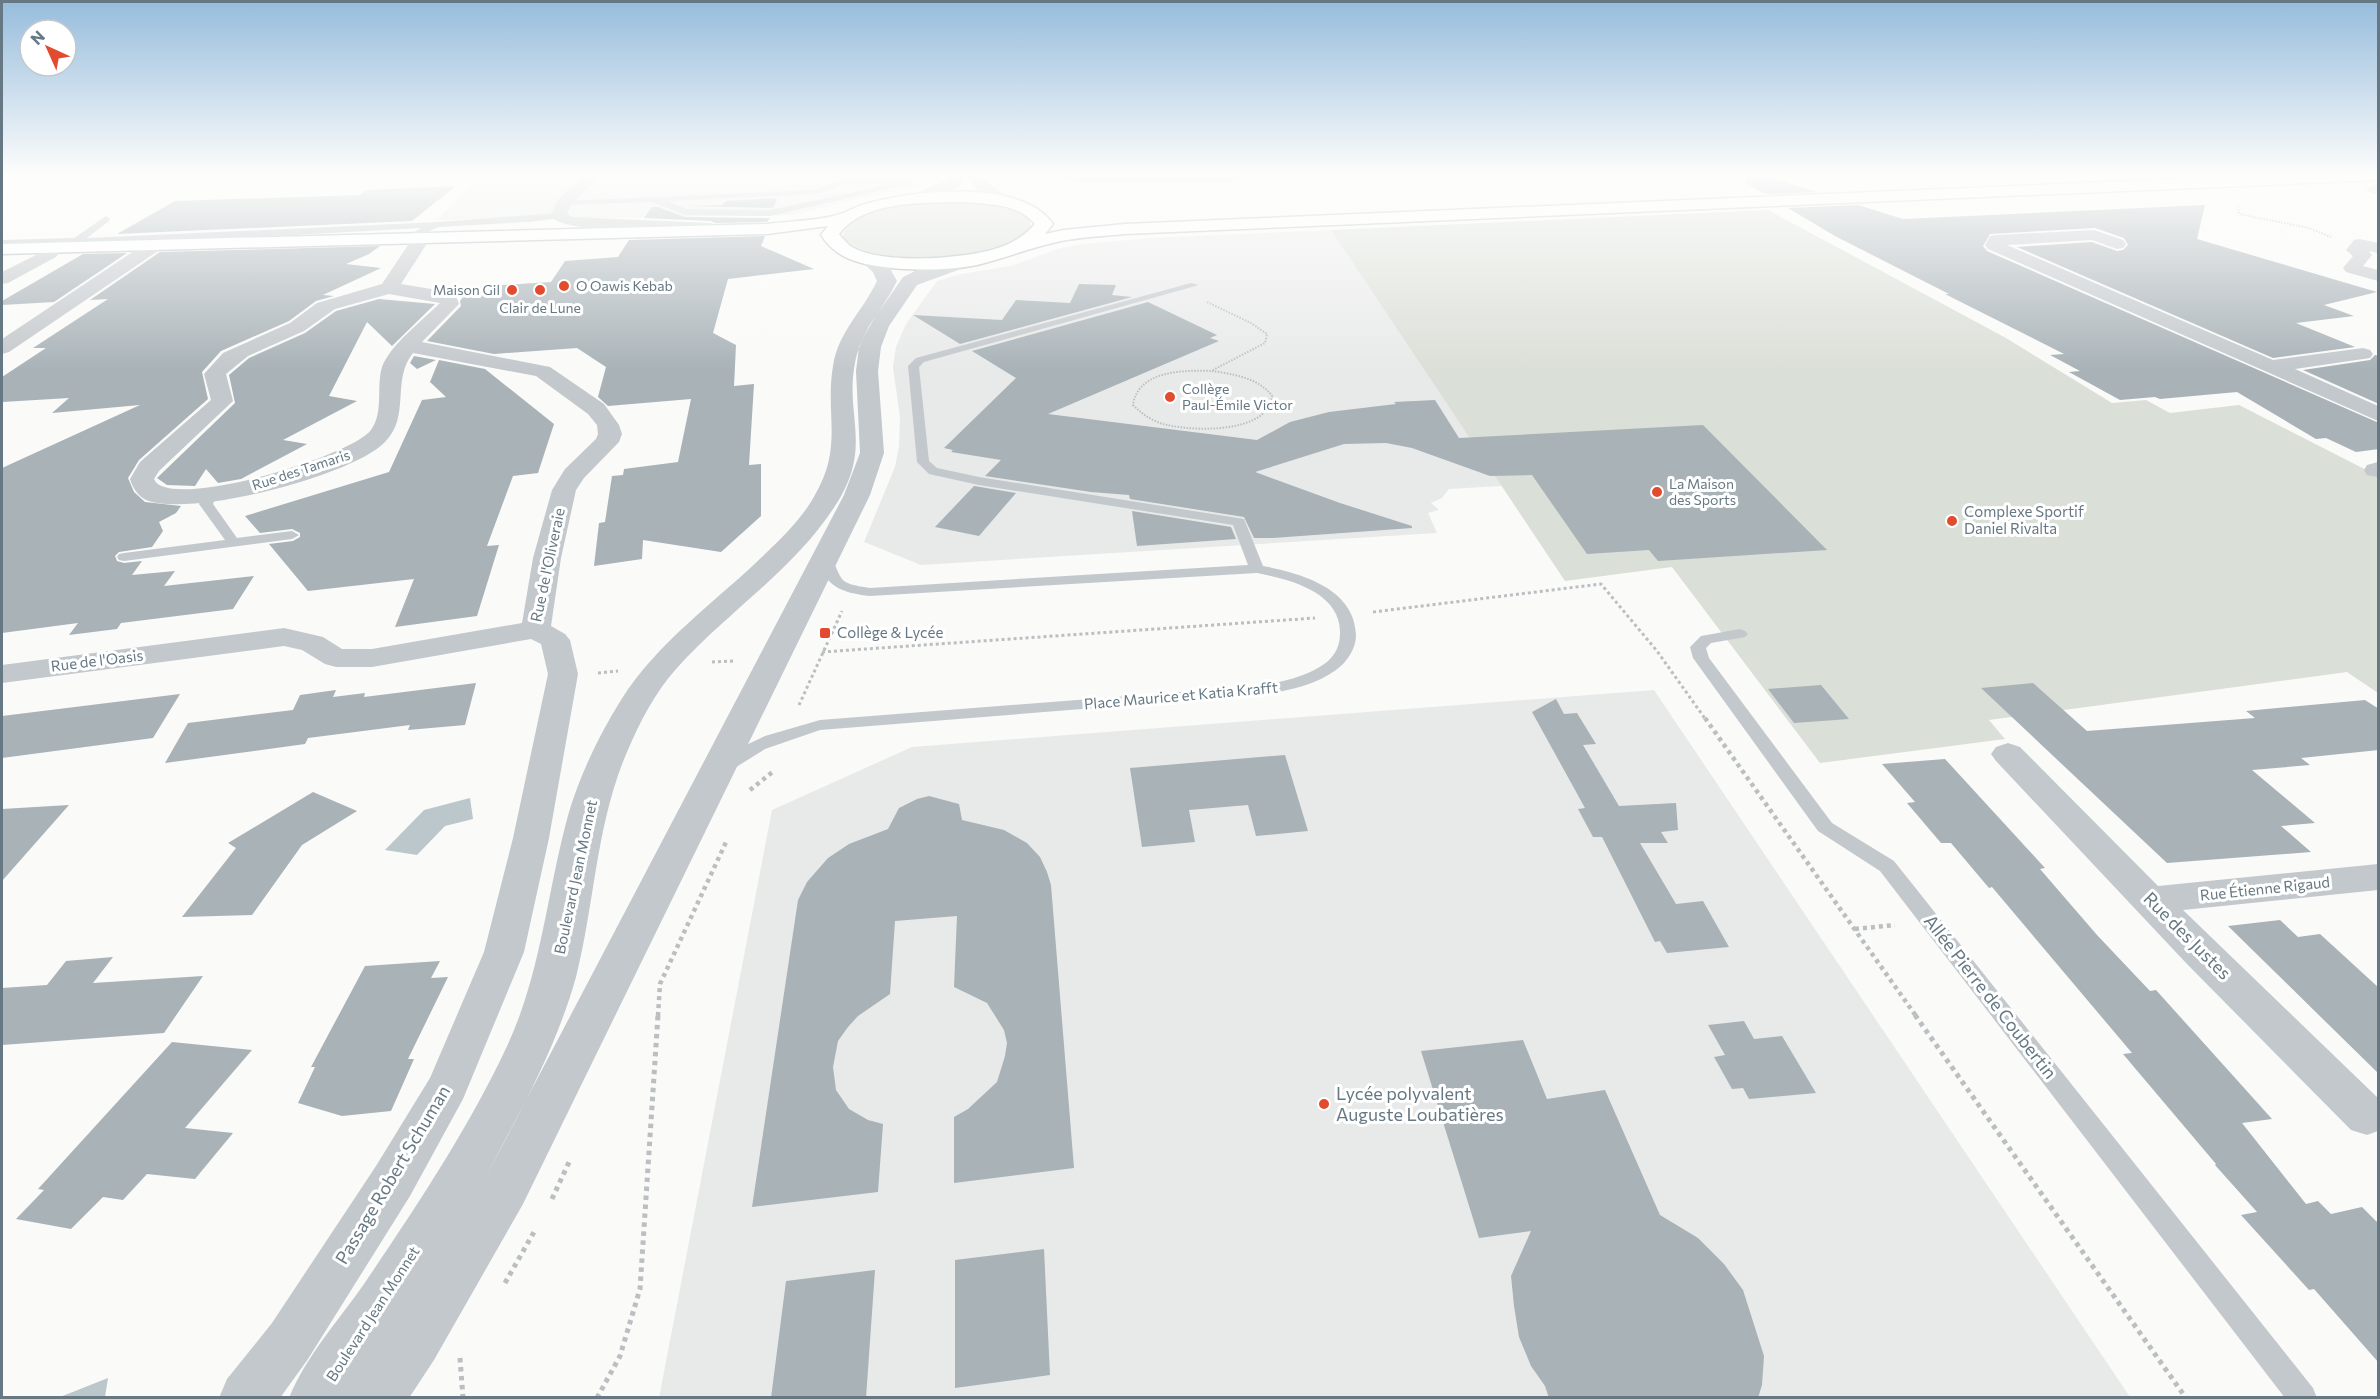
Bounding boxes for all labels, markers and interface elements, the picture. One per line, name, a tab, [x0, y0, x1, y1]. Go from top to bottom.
north arrow	[18, 18, 78, 78]
text: N	[26, 26, 48, 48]
place label: O Oawis Kebab	[576, 277, 673, 294]
marker: O Oawis Kebab	[557, 279, 571, 293]
place label: Maison Gil	[433, 281, 500, 298]
marker: Maison Gil	[505, 283, 519, 297]
marker: Clair de Lune	[533, 283, 547, 297]
place label: Clair de Lune	[499, 299, 581, 316]
place label: Collège Paul-Émile Victor	[1182, 380, 1293, 413]
marker: Collège Paul-Émile Victor	[1163, 390, 1177, 404]
street label: Rue des Tamaris	[250, 446, 352, 493]
place label: La Maison des Sports	[1669, 475, 1736, 508]
marker: La Maison des Sports	[1650, 485, 1664, 499]
place label: Complexe Sportif Daniel Rivalta	[1964, 502, 2084, 537]
street label: Rue de l'Oliveraie	[526, 506, 568, 623]
marker: Complexe Sportif Daniel Rivalta	[1945, 514, 1959, 528]
place label: Collège & Lycée	[837, 623, 943, 641]
marker: Collège & Lycée	[818, 626, 832, 640]
street label: Rue de l'Oasis	[50, 645, 144, 675]
street label: Place Maurice et Katia Krafft	[1083, 678, 1279, 712]
street label: Boulevard Jean Monnet	[550, 798, 600, 956]
street label: Rue Étienne Rigaud	[2199, 871, 2331, 904]
street label: Rue des Justes	[2139, 887, 2236, 984]
street label: Allée Pierre de Coubertin	[1920, 910, 2062, 1083]
street label: Passage Robert Schuman	[330, 1081, 454, 1268]
place label: Lycée polyvalent Auguste Loubatières	[1336, 1082, 1504, 1125]
marker: Lycée polyvalent Auguste Loubatières	[1317, 1097, 1331, 1111]
street label: Boulevard Jean Monnet	[322, 1243, 423, 1384]

